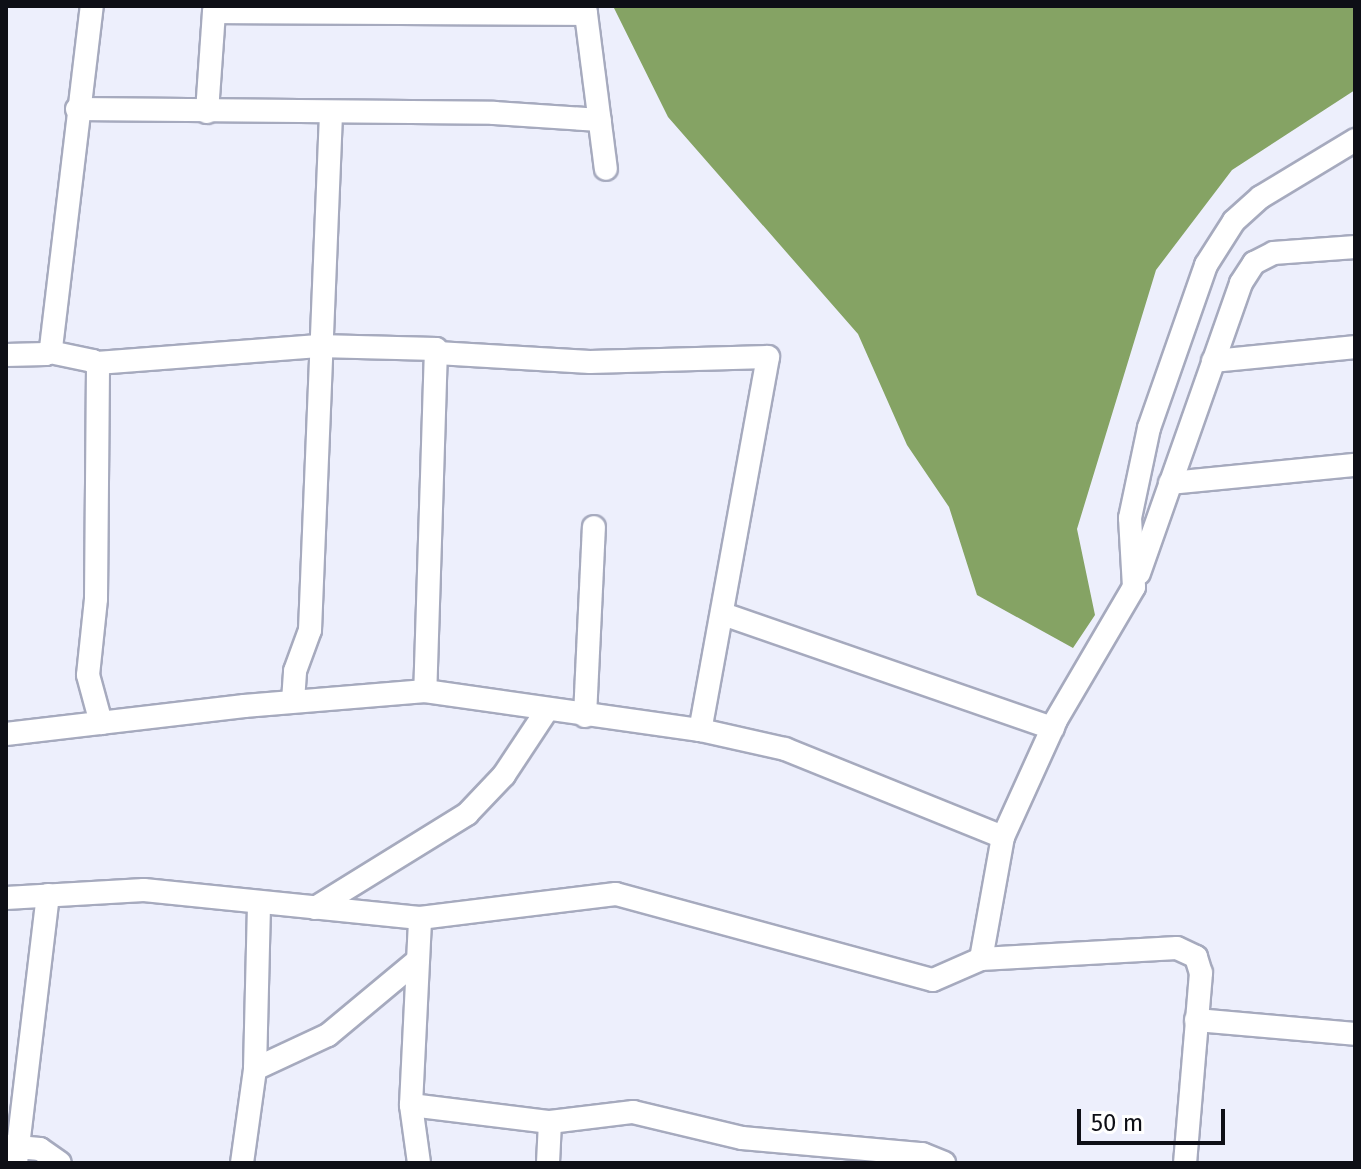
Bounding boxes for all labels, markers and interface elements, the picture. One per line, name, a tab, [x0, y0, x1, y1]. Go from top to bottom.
scale bar	[1081, 1093, 1229, 1143]
text: 50 m	[1091, 1109, 1143, 1137]

